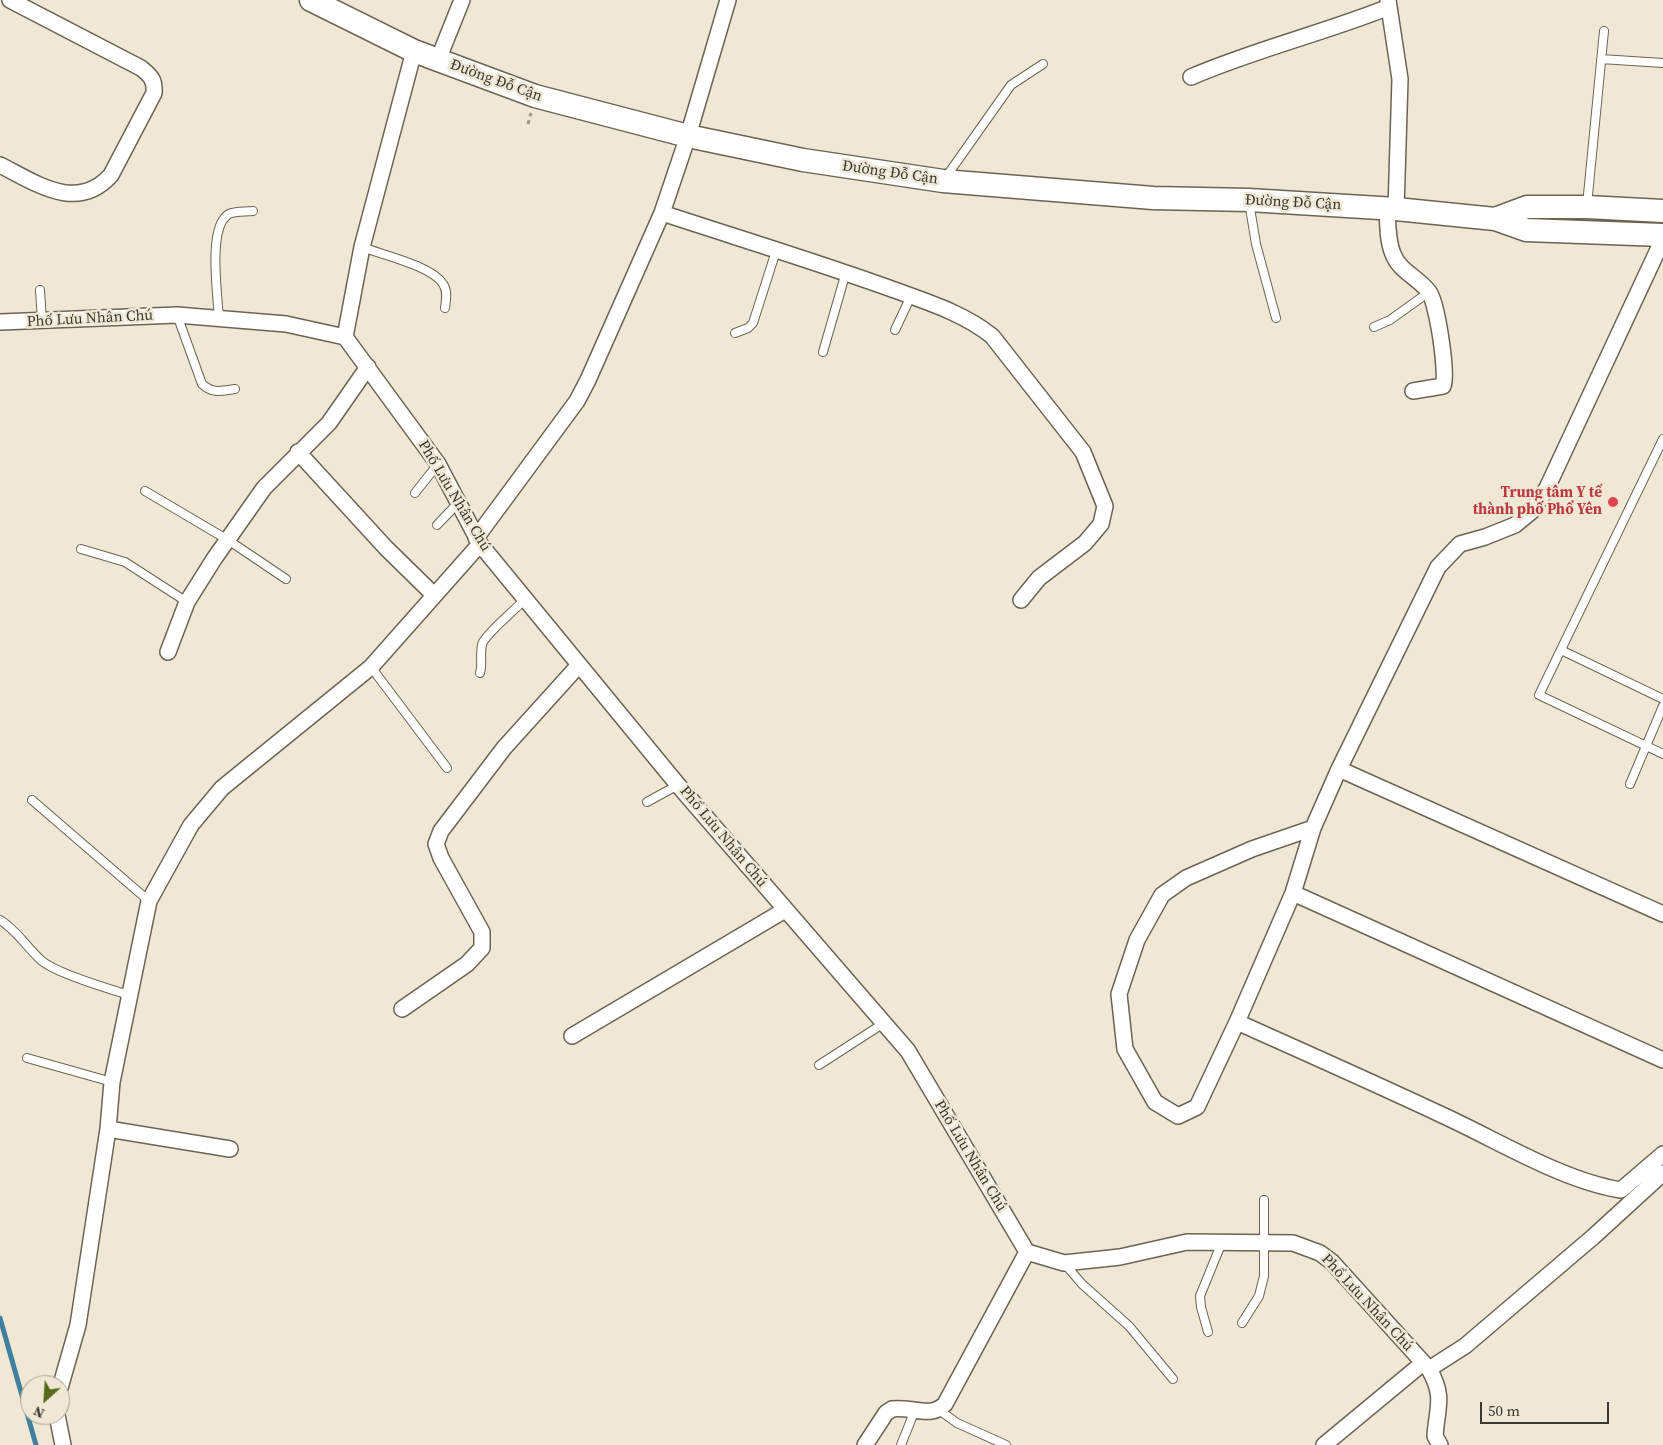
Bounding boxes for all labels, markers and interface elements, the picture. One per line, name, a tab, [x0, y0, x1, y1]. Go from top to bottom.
street label: Đường Đỗ Cận	[448, 56, 544, 106]
street label: Đường Đỗ Cận	[841, 157, 939, 189]
street label: Đường Đỗ Cận	[1244, 191, 1342, 215]
street label: Phố Lưu Nhân Chú	[26, 307, 154, 331]
street label: Phố Lưu Nhân Chú	[414, 437, 494, 555]
place label: Trung tâm Y tế thành phố Phổ Yên	[1473, 484, 1602, 519]
marker: Trung tâm Y tế thành phố Phổ Yên	[1606, 495, 1620, 509]
street label: Phố Lưu Nhân Chú	[675, 783, 771, 891]
street label: Phố Lưu Nhân Chú	[930, 1097, 1010, 1215]
street label: Phố Lưu Nhân Chú	[1317, 1251, 1417, 1355]
north arrow	[20, 1375, 70, 1425]
scale bar	[1483, 1392, 1612, 1424]
text: 50 m	[1488, 1400, 1520, 1421]
text: N	[30, 1401, 48, 1424]

